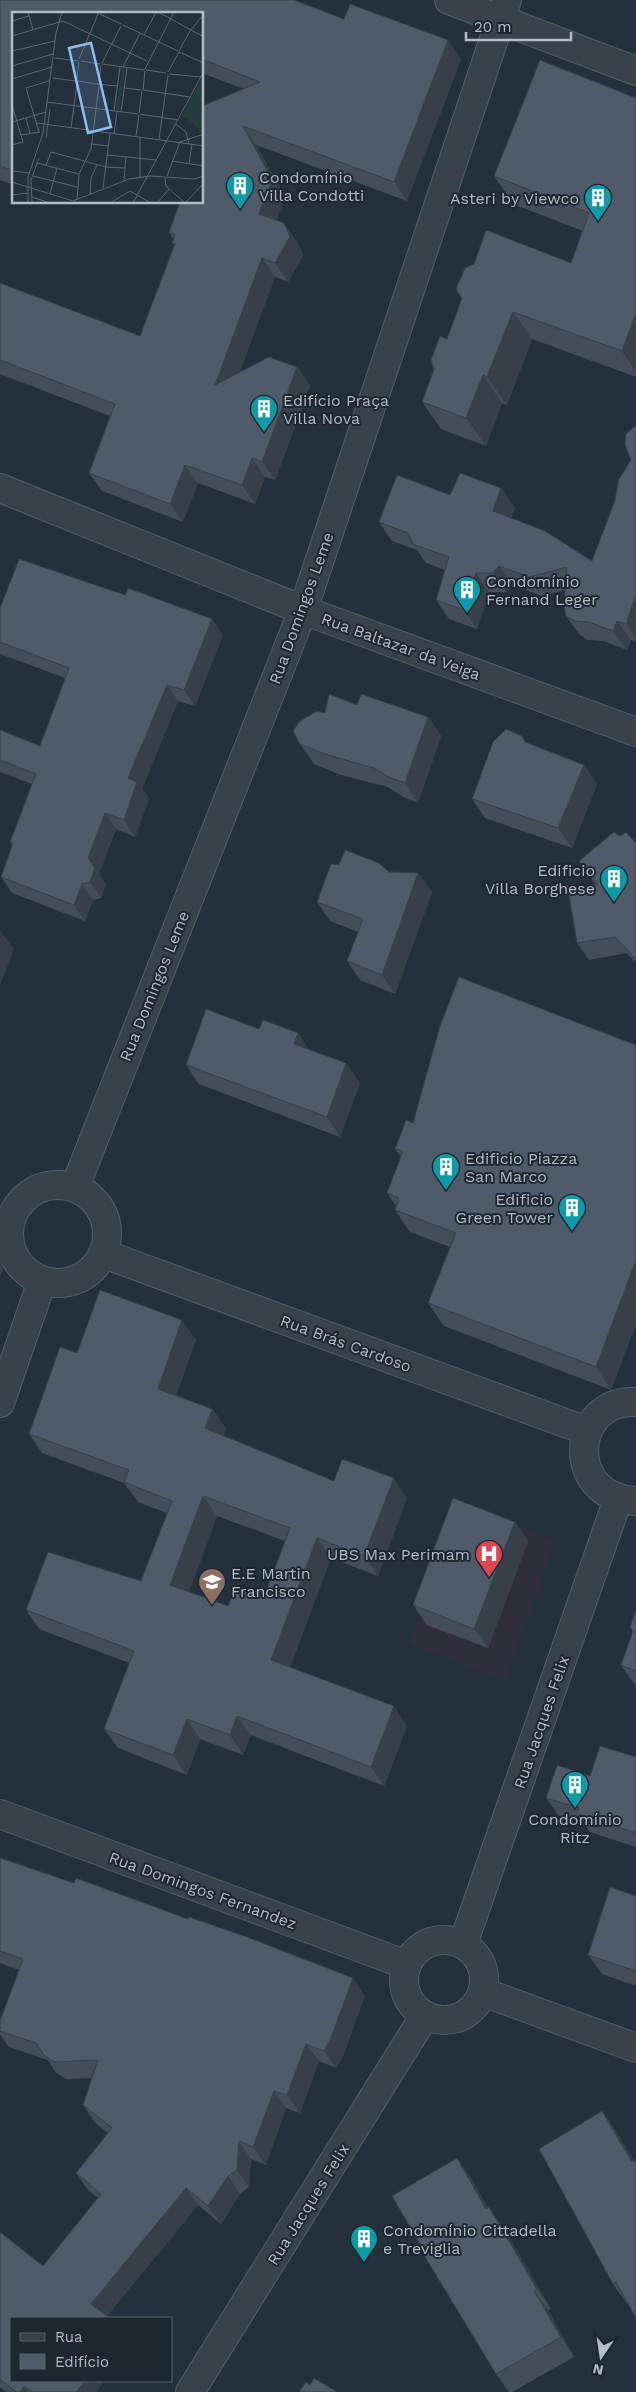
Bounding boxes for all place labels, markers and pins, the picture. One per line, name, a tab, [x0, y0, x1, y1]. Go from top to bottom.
place label: Condomínio Villa Condotti	[259, 168, 364, 205]
building icon: Condomínio Villa Condotti	[225, 171, 255, 210]
building icon: Asteri by Viewco	[583, 183, 613, 222]
place label: Asteri by Viewco	[450, 189, 579, 208]
place label: Edifício Praça Villa Nova	[283, 391, 389, 428]
building icon: Edifício Praça Villa Nova	[249, 394, 279, 433]
place label: Condomínio Fernand Leger	[486, 572, 598, 609]
building icon: Condomínio Fernand Leger	[452, 575, 482, 614]
place label: Edificio Villa Borghese	[485, 861, 595, 898]
building icon: Edificio Villa Borghese	[599, 864, 629, 903]
place label: Edificio Piazza San Marco	[465, 1149, 577, 1186]
building icon: Edificio Piazza San Marco	[431, 1152, 461, 1191]
place label: Edificio Green Tower	[456, 1190, 553, 1227]
building icon: Edificio Green Tower	[557, 1193, 587, 1232]
hospital icon: UBS Max Perimam	[474, 1539, 504, 1578]
place label: UBS Max Perimam	[327, 1545, 470, 1564]
place label: E.E Martin Francisco	[231, 1564, 311, 1601]
school or university icon: E.E Martin Francisco	[197, 1567, 227, 1606]
building icon: Condomínio Ritz	[560, 1770, 590, 1809]
place label: Condomínio Ritz	[528, 1810, 622, 1847]
place label: Condomínio Cittadella e Treviglia	[383, 2221, 557, 2258]
building icon: Condomínio Cittadella e Treviglia	[349, 2224, 379, 2263]

